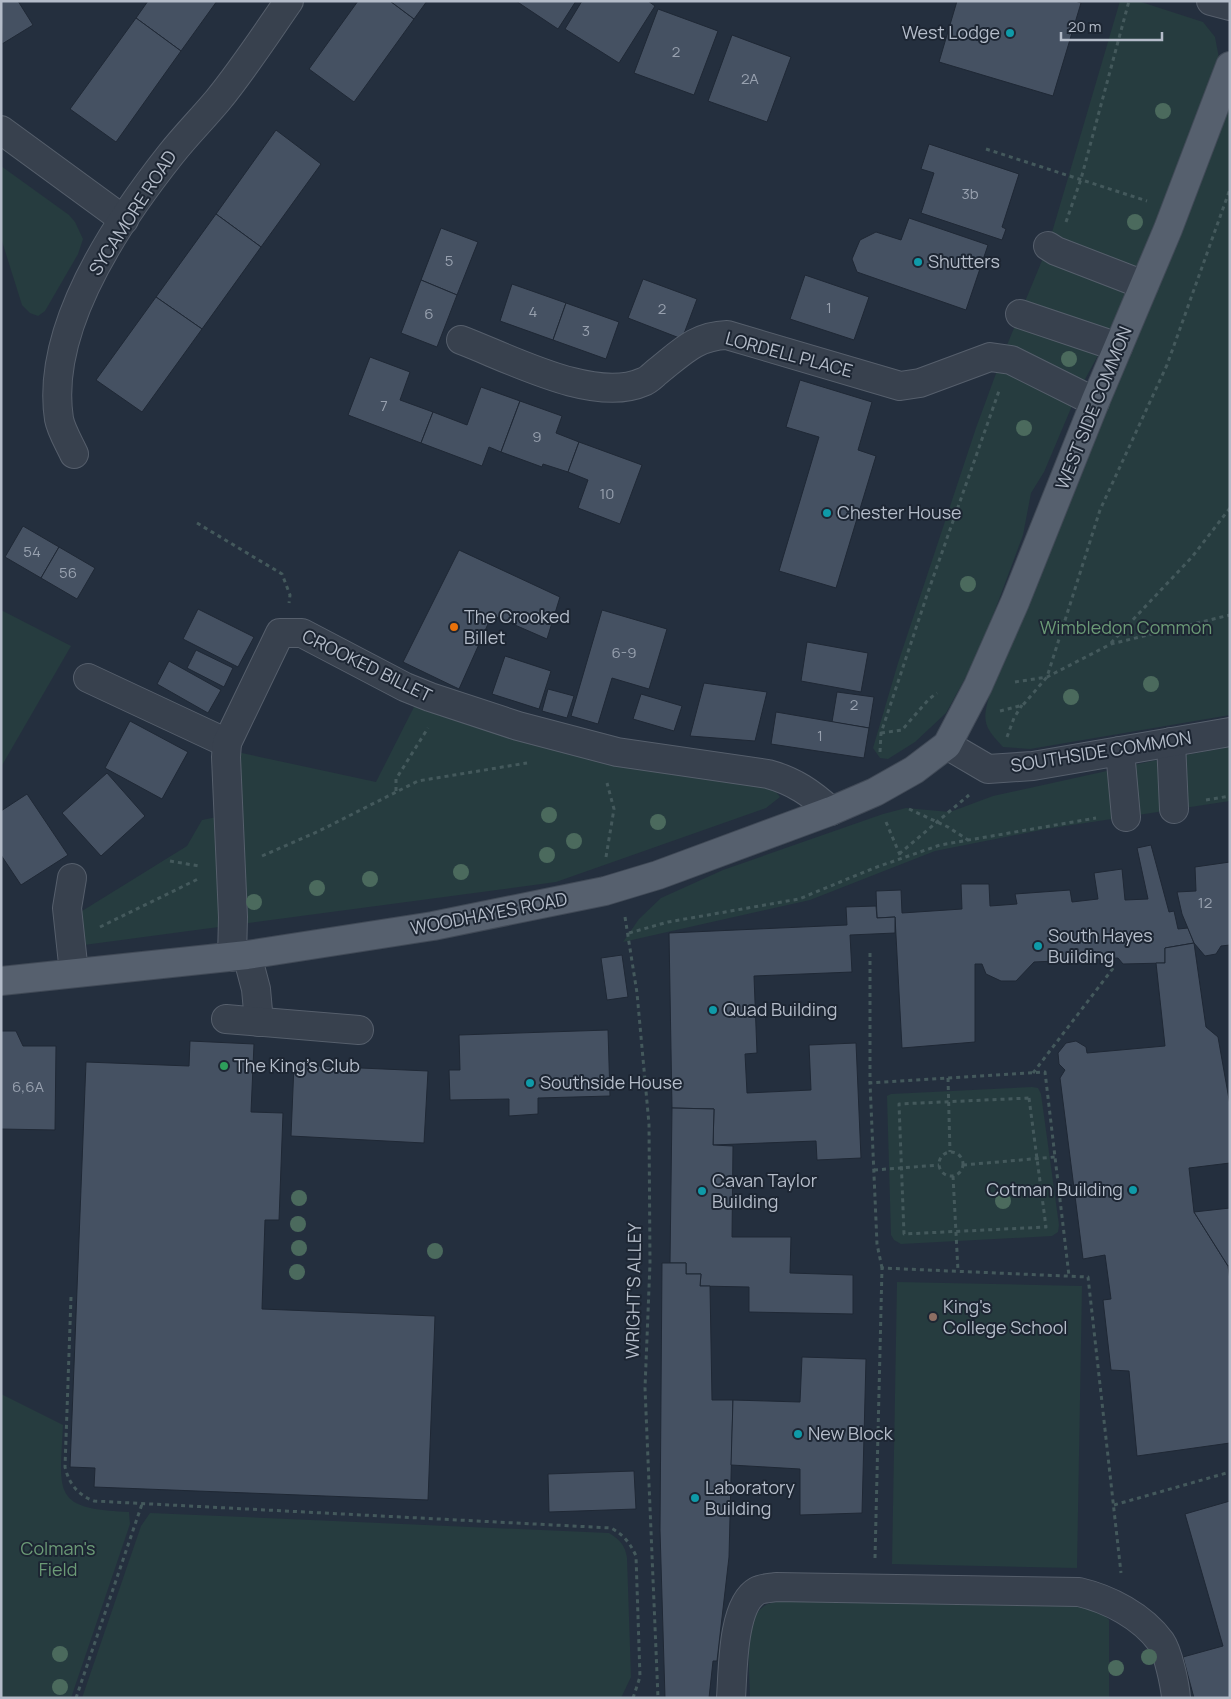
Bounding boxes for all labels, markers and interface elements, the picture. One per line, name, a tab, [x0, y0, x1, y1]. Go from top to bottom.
scale bar	[1061, 10, 1162, 42]
text: 20 m	[1068, 16, 1101, 37]
place label: West Lodge	[902, 20, 1000, 44]
marker: West Lodge	[1004, 27, 1016, 39]
house number: 2	[672, 41, 680, 62]
house number: 2A	[741, 68, 759, 89]
street label: SYCAMORE ROAD	[83, 145, 182, 280]
house number: 3b	[961, 183, 979, 204]
place label: Shutters	[928, 249, 1000, 273]
house number: 5	[445, 250, 453, 271]
marker: Shutters	[912, 256, 924, 268]
house number: 1	[826, 297, 832, 318]
house number: 2	[658, 298, 666, 319]
house number: 4	[529, 301, 538, 322]
house number: 6	[424, 303, 434, 324]
house number: 3	[582, 320, 590, 341]
street label: WEST SIDE COMMON	[1049, 322, 1137, 493]
street label: LORDELL PLACE	[723, 326, 856, 383]
house number: 7	[380, 395, 388, 416]
house number: 9	[532, 426, 542, 447]
house number: 10	[600, 483, 615, 504]
place label: Chester House	[837, 500, 962, 524]
marker: Chester House	[821, 507, 833, 519]
house number: 54	[23, 541, 41, 562]
house number: 56	[59, 562, 77, 583]
place label: The Crooked Billet	[464, 604, 570, 649]
park label: Wimbledon Common	[1040, 615, 1212, 639]
marker: The Crooked Billet	[448, 621, 460, 633]
street label: CROOKED BILLET	[299, 623, 437, 707]
house number: 6-9	[612, 642, 636, 663]
house number: 2	[850, 694, 858, 715]
house number: 1	[817, 725, 823, 746]
street label: SOUTHSIDE COMMON	[1009, 725, 1193, 777]
street label: WOODHAYES ROAD	[408, 886, 569, 940]
house number: 12	[1198, 892, 1212, 913]
place label: South Hayes Building	[1048, 923, 1153, 968]
marker: South Hayes Building	[1032, 940, 1044, 952]
place label: Quad Building	[723, 997, 837, 1021]
marker: Quad Building	[707, 1004, 719, 1016]
place label: The King's Club	[234, 1053, 360, 1077]
marker: The King's Club	[218, 1060, 230, 1072]
place label: Southside House	[540, 1070, 682, 1094]
house number: 6,6A	[12, 1076, 45, 1097]
marker: Southside House	[524, 1077, 536, 1089]
place label: Cavan Taylor Building	[712, 1168, 818, 1213]
place label: Cotman Building	[986, 1177, 1123, 1201]
marker: Cotman Building	[1127, 1184, 1139, 1196]
marker: Cavan Taylor Building	[696, 1185, 708, 1197]
street label: WRIGHT'S ALLEY	[620, 1222, 646, 1359]
place label: King's College School	[943, 1294, 1067, 1339]
marker: King's College School	[927, 1311, 939, 1323]
place label: New Block	[808, 1421, 894, 1445]
marker: New Block	[792, 1428, 804, 1440]
place label: Laboratory Building	[705, 1475, 795, 1520]
marker: Laboratory Building	[689, 1492, 701, 1504]
park label: Colman's Field	[21, 1536, 95, 1581]

